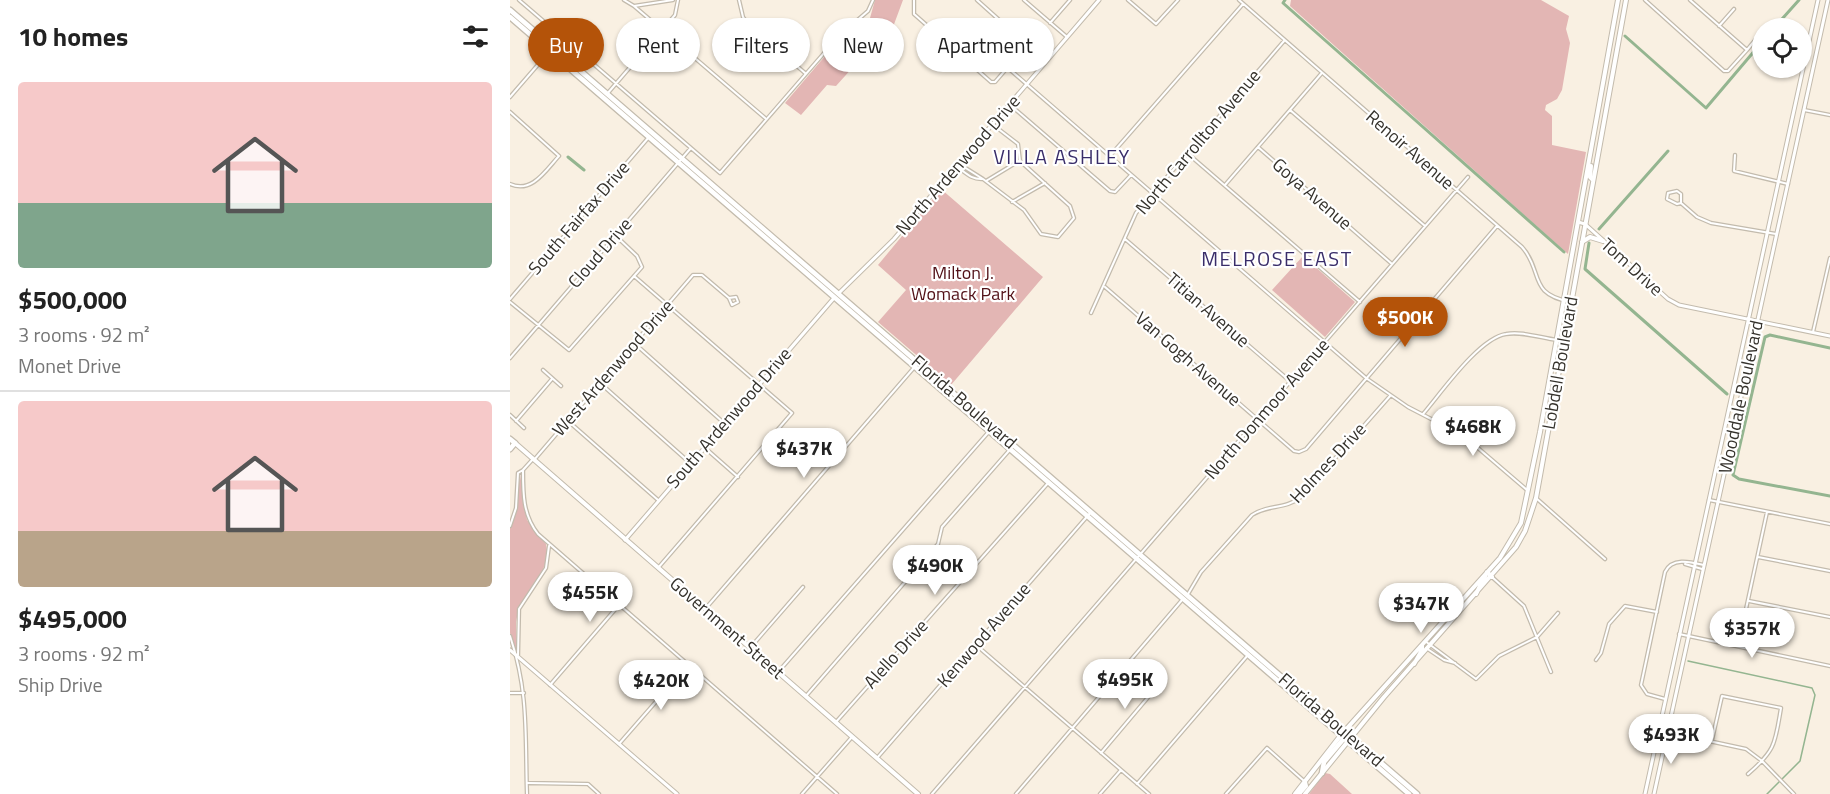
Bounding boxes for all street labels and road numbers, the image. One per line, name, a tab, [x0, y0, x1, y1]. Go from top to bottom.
street label: North Carrollton Avenue	[1129, 63, 1267, 220]
street label: North Ardenwood Drive	[889, 89, 1026, 241]
street label: Renoir Avenue	[1360, 103, 1461, 196]
street label: Goya Avenue	[1266, 151, 1358, 236]
street label: South Fairfax Drive	[521, 155, 636, 281]
street label: Cloud Drive	[561, 211, 638, 294]
street label: Tom Drive	[1595, 231, 1670, 302]
street label: Titian Avenue	[1161, 266, 1256, 353]
street label: West Ardenwood Drive	[545, 293, 680, 442]
street label: Lobdell Boulevard	[1535, 294, 1584, 432]
street label: Van Gogh Avenue	[1130, 305, 1247, 412]
street label: Wooddale Boulevard	[1711, 318, 1770, 476]
street label: North Donmoor Avenue	[1198, 332, 1336, 485]
street label: South Ardenwood Drive	[660, 341, 798, 494]
street label: Florida Boulevard	[906, 348, 1023, 455]
street label: Holmes Drive	[1283, 416, 1372, 509]
street label: Government Street	[664, 570, 791, 686]
street label: Kenwood Avenue	[930, 576, 1037, 693]
street label: Alello Drive	[857, 613, 934, 694]
street label: Florida Boulevard	[1273, 666, 1390, 773]

